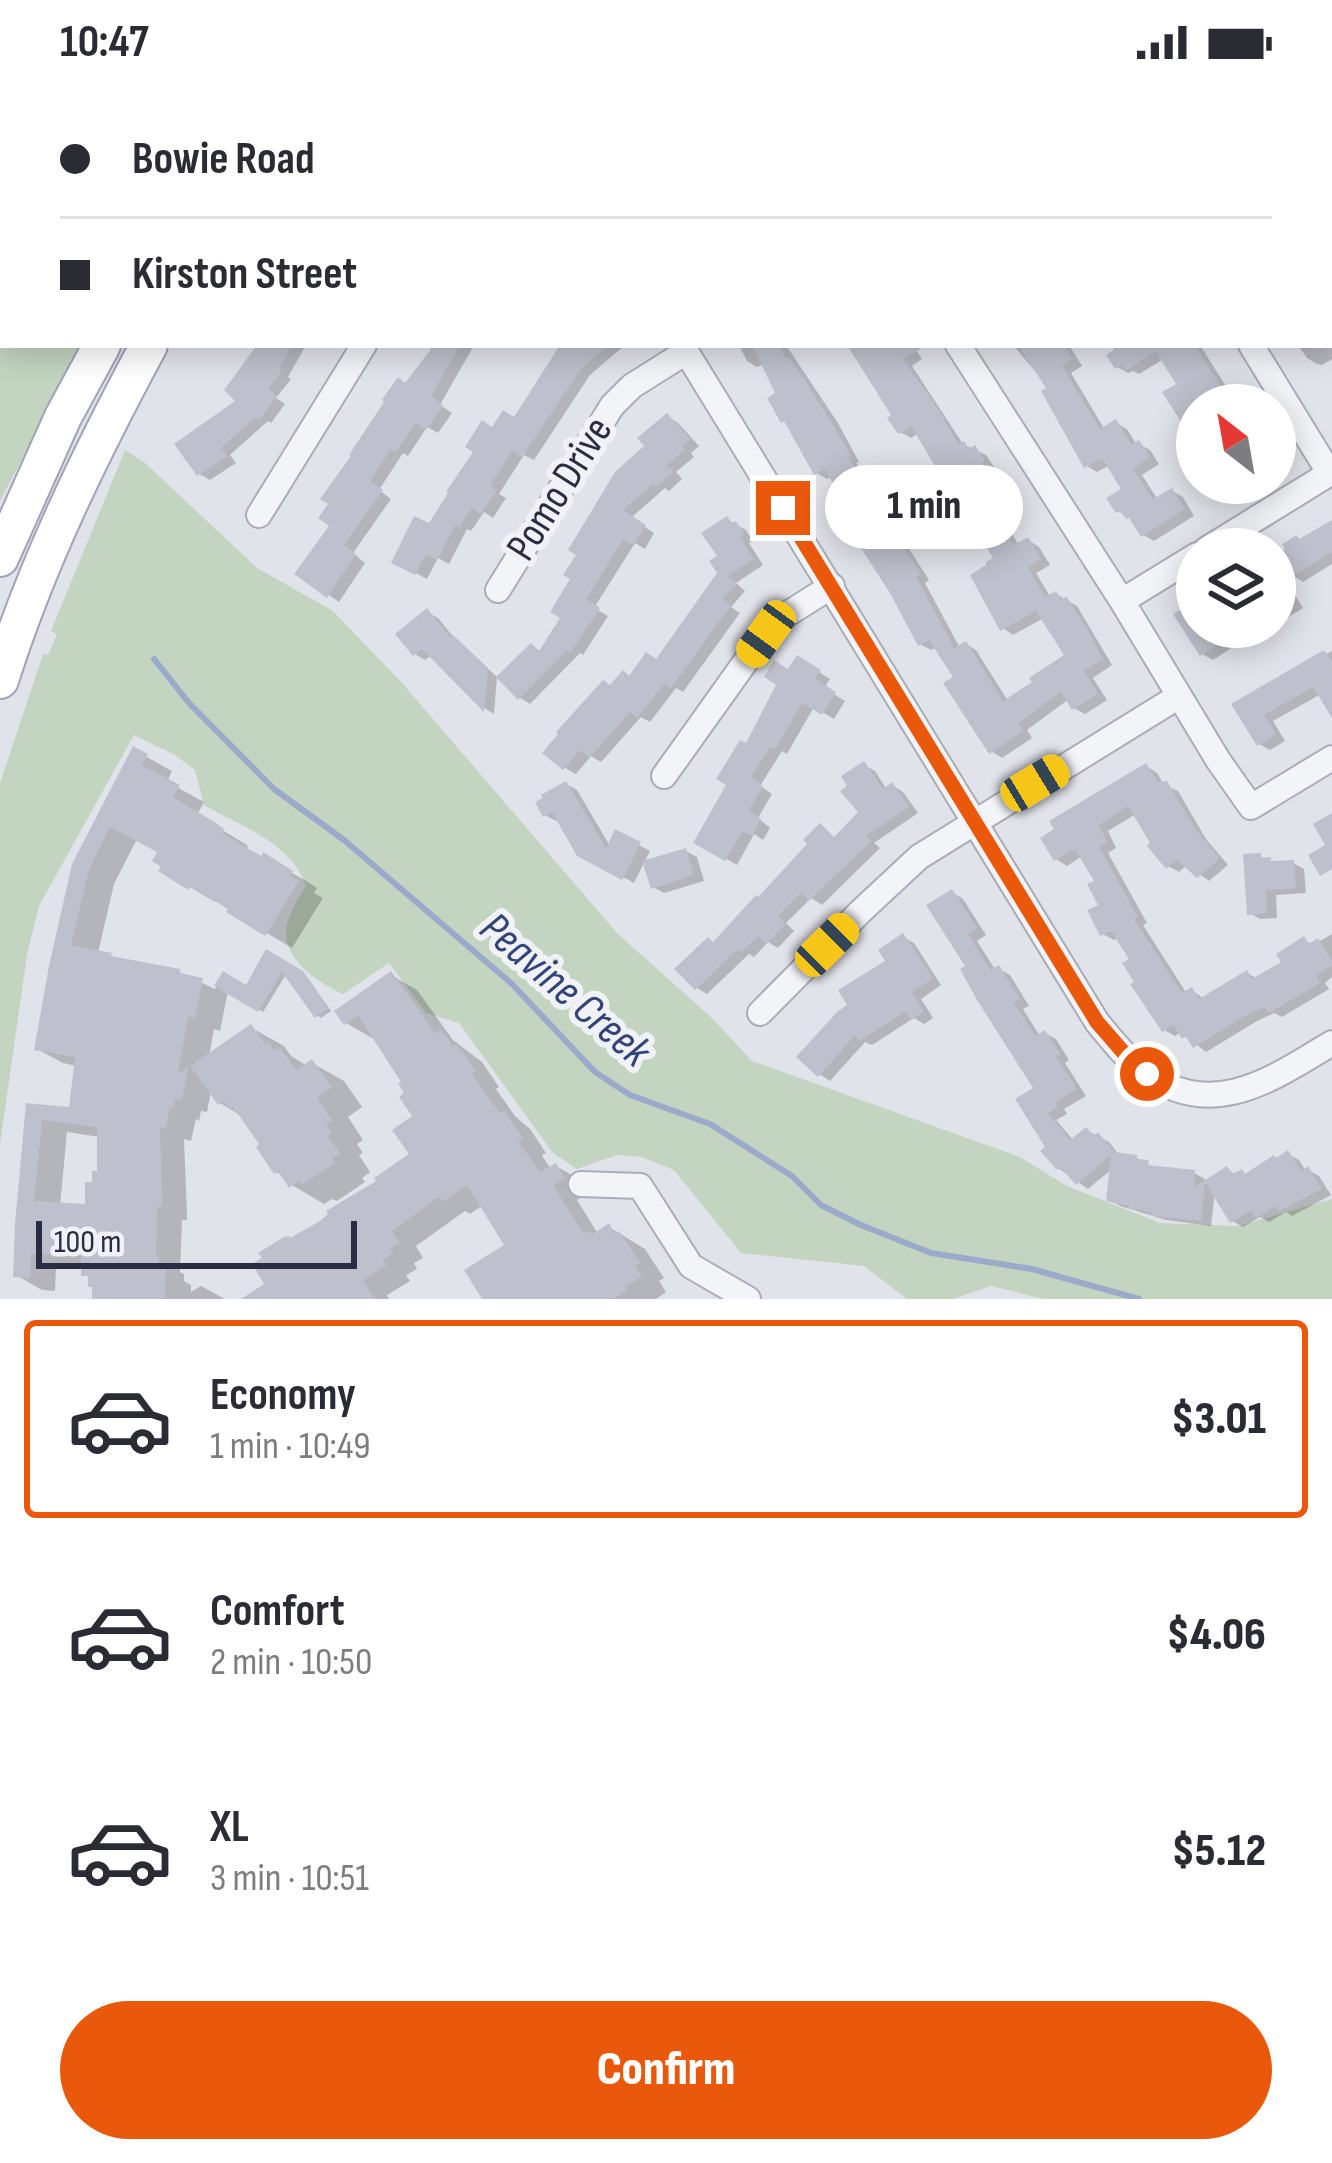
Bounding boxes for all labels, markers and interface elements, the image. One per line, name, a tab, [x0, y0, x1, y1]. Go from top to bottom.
text: 10:47	[60, 15, 149, 70]
text: Bowie Road	[132, 132, 315, 187]
text: Kirston Street	[132, 247, 357, 302]
north arrow	[1176, 384, 1296, 504]
map controls	[1176, 384, 1296, 648]
street label: Pomo Drive	[496, 408, 624, 570]
callout: 1 min	[825, 466, 1023, 550]
route end	[756, 481, 810, 535]
text: 1 min	[887, 483, 961, 530]
button: layers	[1176, 528, 1296, 648]
car	[730, 594, 802, 674]
car	[995, 749, 1075, 817]
water label: Peavine Creek	[468, 901, 663, 1080]
car	[789, 907, 865, 983]
route start	[1120, 1047, 1174, 1101]
scale bar	[36, 1215, 357, 1268]
text: 100 m	[54, 1222, 121, 1262]
icon: car	[66, 1365, 174, 1473]
text: Economy	[210, 1368, 356, 1423]
text: $3.01	[1171, 1392, 1266, 1447]
text: 1 min · 10:49	[210, 1423, 371, 1470]
icon: car	[66, 1581, 174, 1689]
text: Comfort	[210, 1584, 345, 1639]
text: $4.06	[1167, 1608, 1266, 1663]
text: 2 min · 10:50	[210, 1639, 372, 1686]
icon: car	[66, 1797, 174, 1905]
text: XL	[210, 1800, 249, 1855]
text: $5.12	[1172, 1824, 1266, 1879]
text: 3 min · 10:51	[210, 1855, 369, 1902]
button: Confirm	[60, 2001, 1272, 2139]

